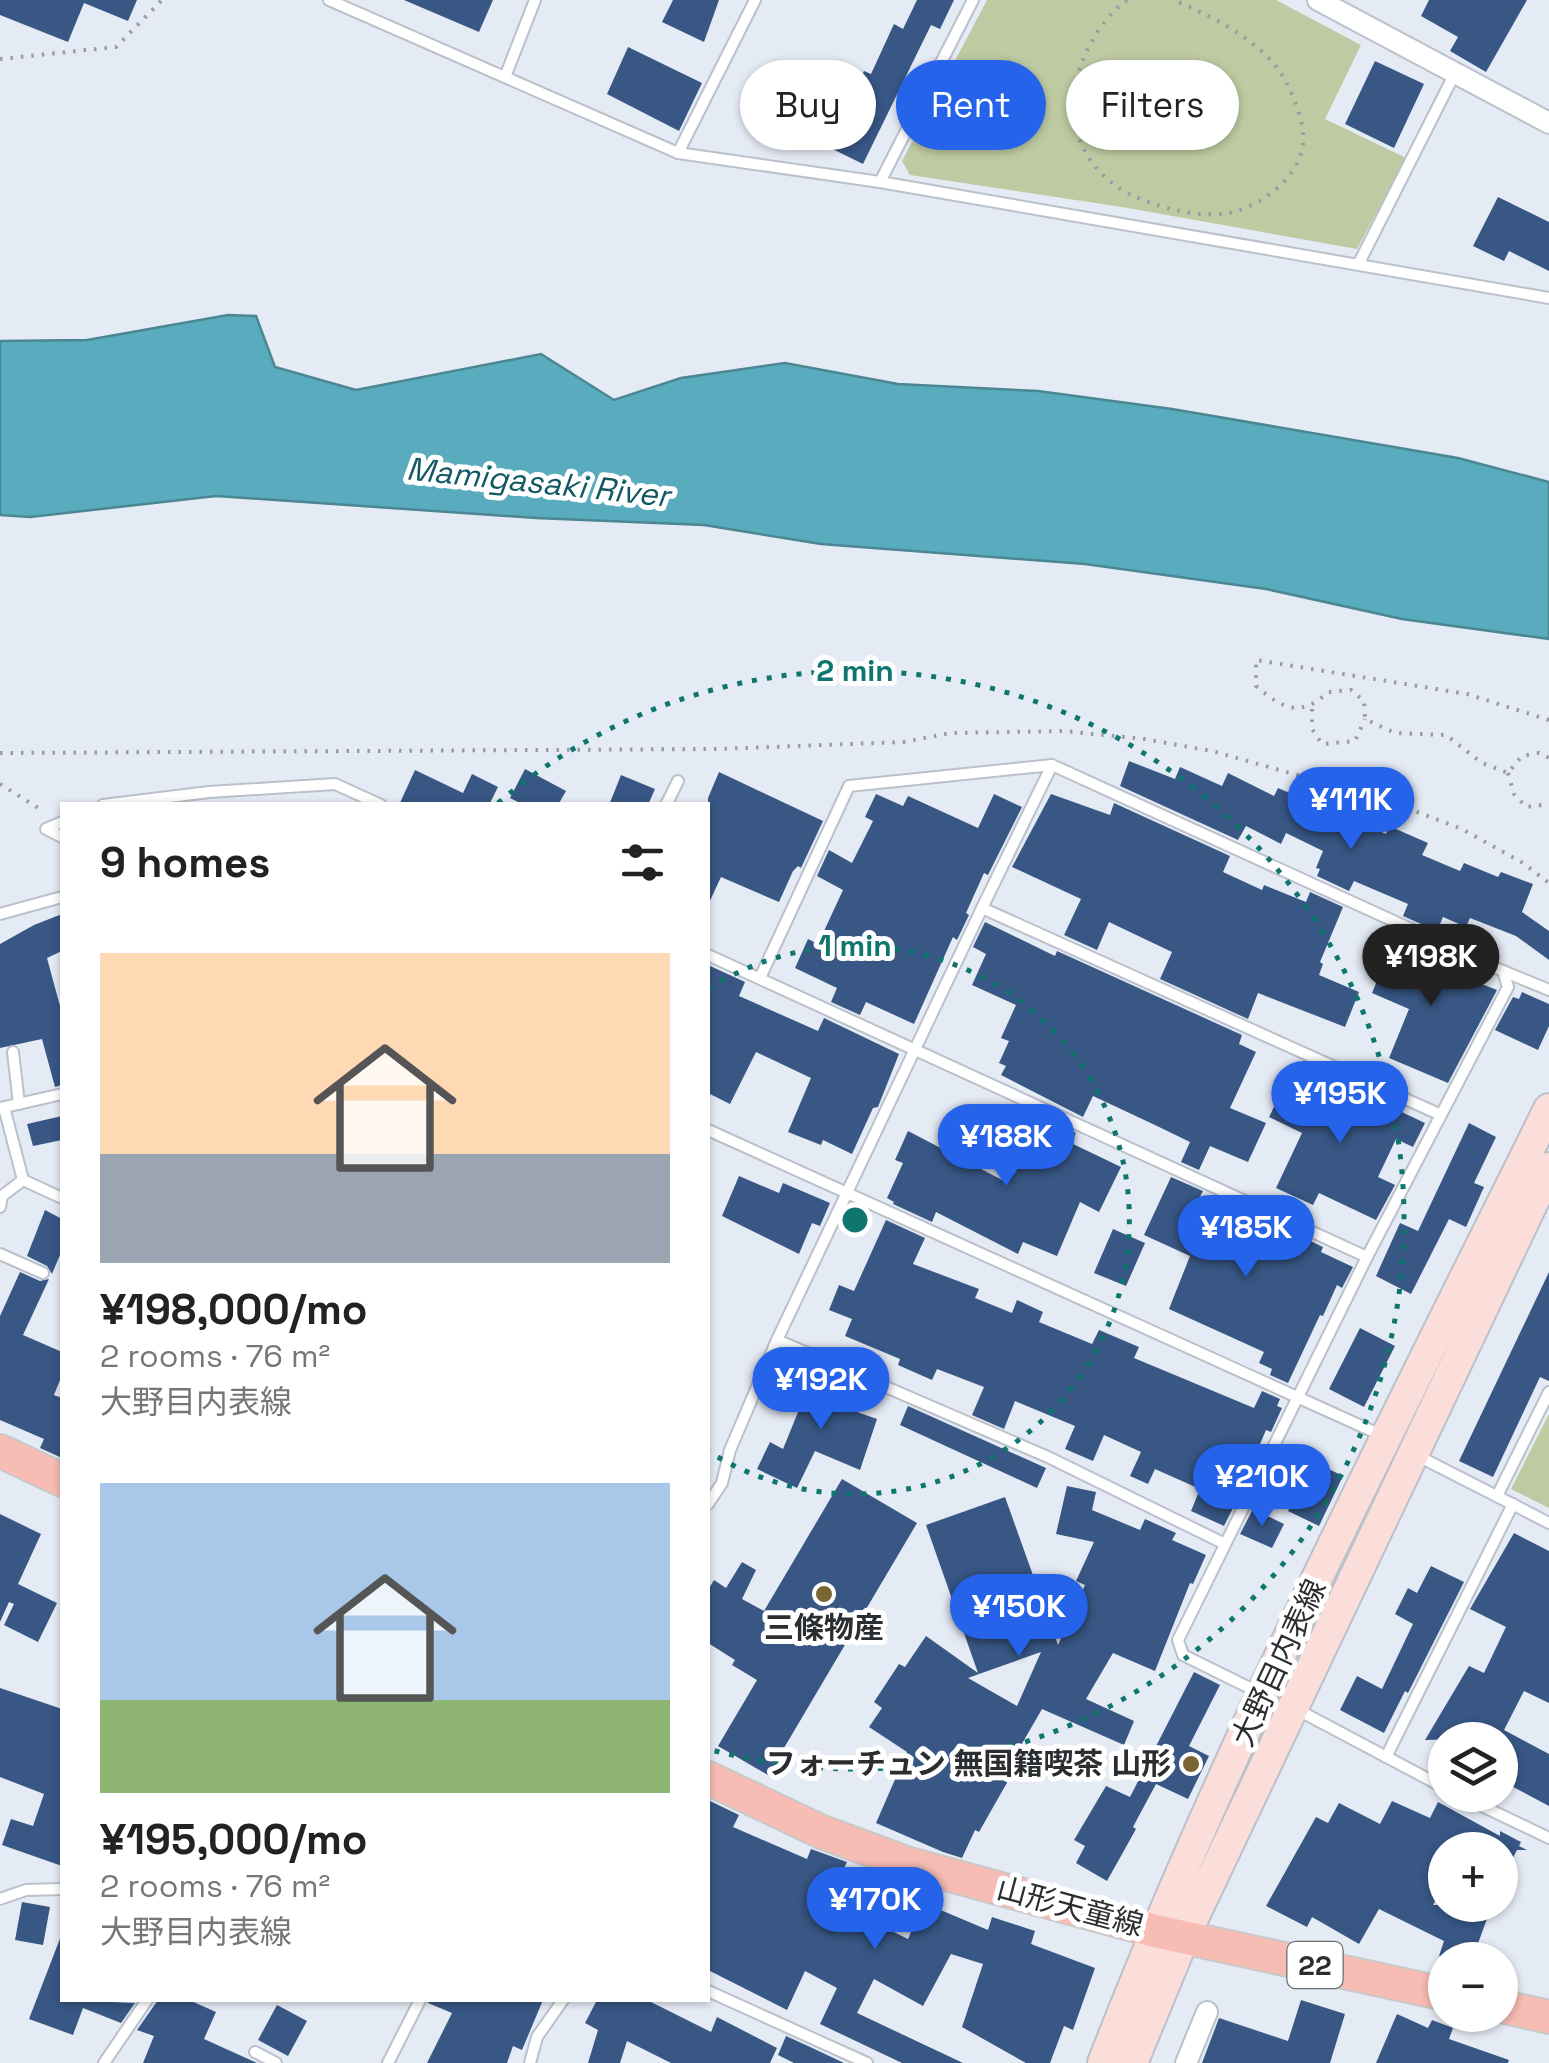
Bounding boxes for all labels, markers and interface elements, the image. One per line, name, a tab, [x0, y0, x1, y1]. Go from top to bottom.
chip: Buy	[740, 60, 876, 150]
chip: Rent	[896, 60, 1046, 150]
chip: Filters	[1066, 60, 1239, 150]
water label: Mamigasaki River	[404, 448, 674, 516]
text: 2 min	[816, 651, 894, 690]
pin: ¥111K	[1281, 767, 1421, 852]
text: ¥111K	[1309, 779, 1393, 819]
icon: filters	[615, 835, 670, 890]
text: 9 homes	[100, 836, 270, 889]
pin: ¥198K	[1361, 924, 1501, 1009]
text: 1 min	[818, 926, 892, 965]
text: ¥198K	[1384, 936, 1478, 976]
icon: home	[295, 1018, 475, 1198]
pin: ¥195K	[1270, 1061, 1410, 1146]
text: ¥195K	[1293, 1073, 1387, 1113]
pin: ¥188K	[936, 1104, 1076, 1189]
text: ¥188K	[960, 1116, 1052, 1156]
pin: ¥185K	[1176, 1195, 1316, 1280]
centre of rings	[837, 1202, 873, 1238]
text: ¥185K	[1200, 1207, 1292, 1247]
text: ¥198,000/mo	[100, 1283, 368, 1336]
text: 2 rooms · 76 m²	[100, 1336, 330, 1376]
pin: ¥192K	[751, 1347, 891, 1432]
text: ¥192K	[774, 1359, 868, 1399]
text: 大野目内表線	[100, 1382, 292, 1422]
pin: ¥210K	[1192, 1444, 1332, 1529]
text: ¥210K	[1215, 1456, 1309, 1496]
icon: home	[295, 1548, 475, 1728]
street label: 大野目内表線	[1223, 1573, 1334, 1753]
pin: ¥150K	[949, 1574, 1089, 1659]
marker: 三條物産	[813, 1583, 835, 1605]
text: ¥150K	[972, 1586, 1066, 1626]
place label: 三條物産	[764, 1608, 884, 1647]
map controls	[1428, 1722, 1518, 2032]
button: layers	[1428, 1722, 1518, 1812]
place label: フォーチュン 無国籍喫茶 山形	[766, 1744, 1171, 1783]
marker: フォーチュン 無国籍喫茶 山形	[1180, 1753, 1202, 1775]
text: ¥195,000/mo	[100, 1813, 368, 1866]
button: +	[1428, 1832, 1518, 1922]
text: 2 rooms · 76 m²	[100, 1866, 330, 1906]
pin: ¥170K	[805, 1867, 945, 1952]
street label: 山形天童線	[993, 1868, 1148, 1945]
text: ¥170K	[829, 1879, 921, 1919]
text: 大野目内表線	[100, 1912, 292, 1952]
road number: 22	[1288, 1942, 1342, 1988]
button: −	[1428, 1942, 1518, 2032]

